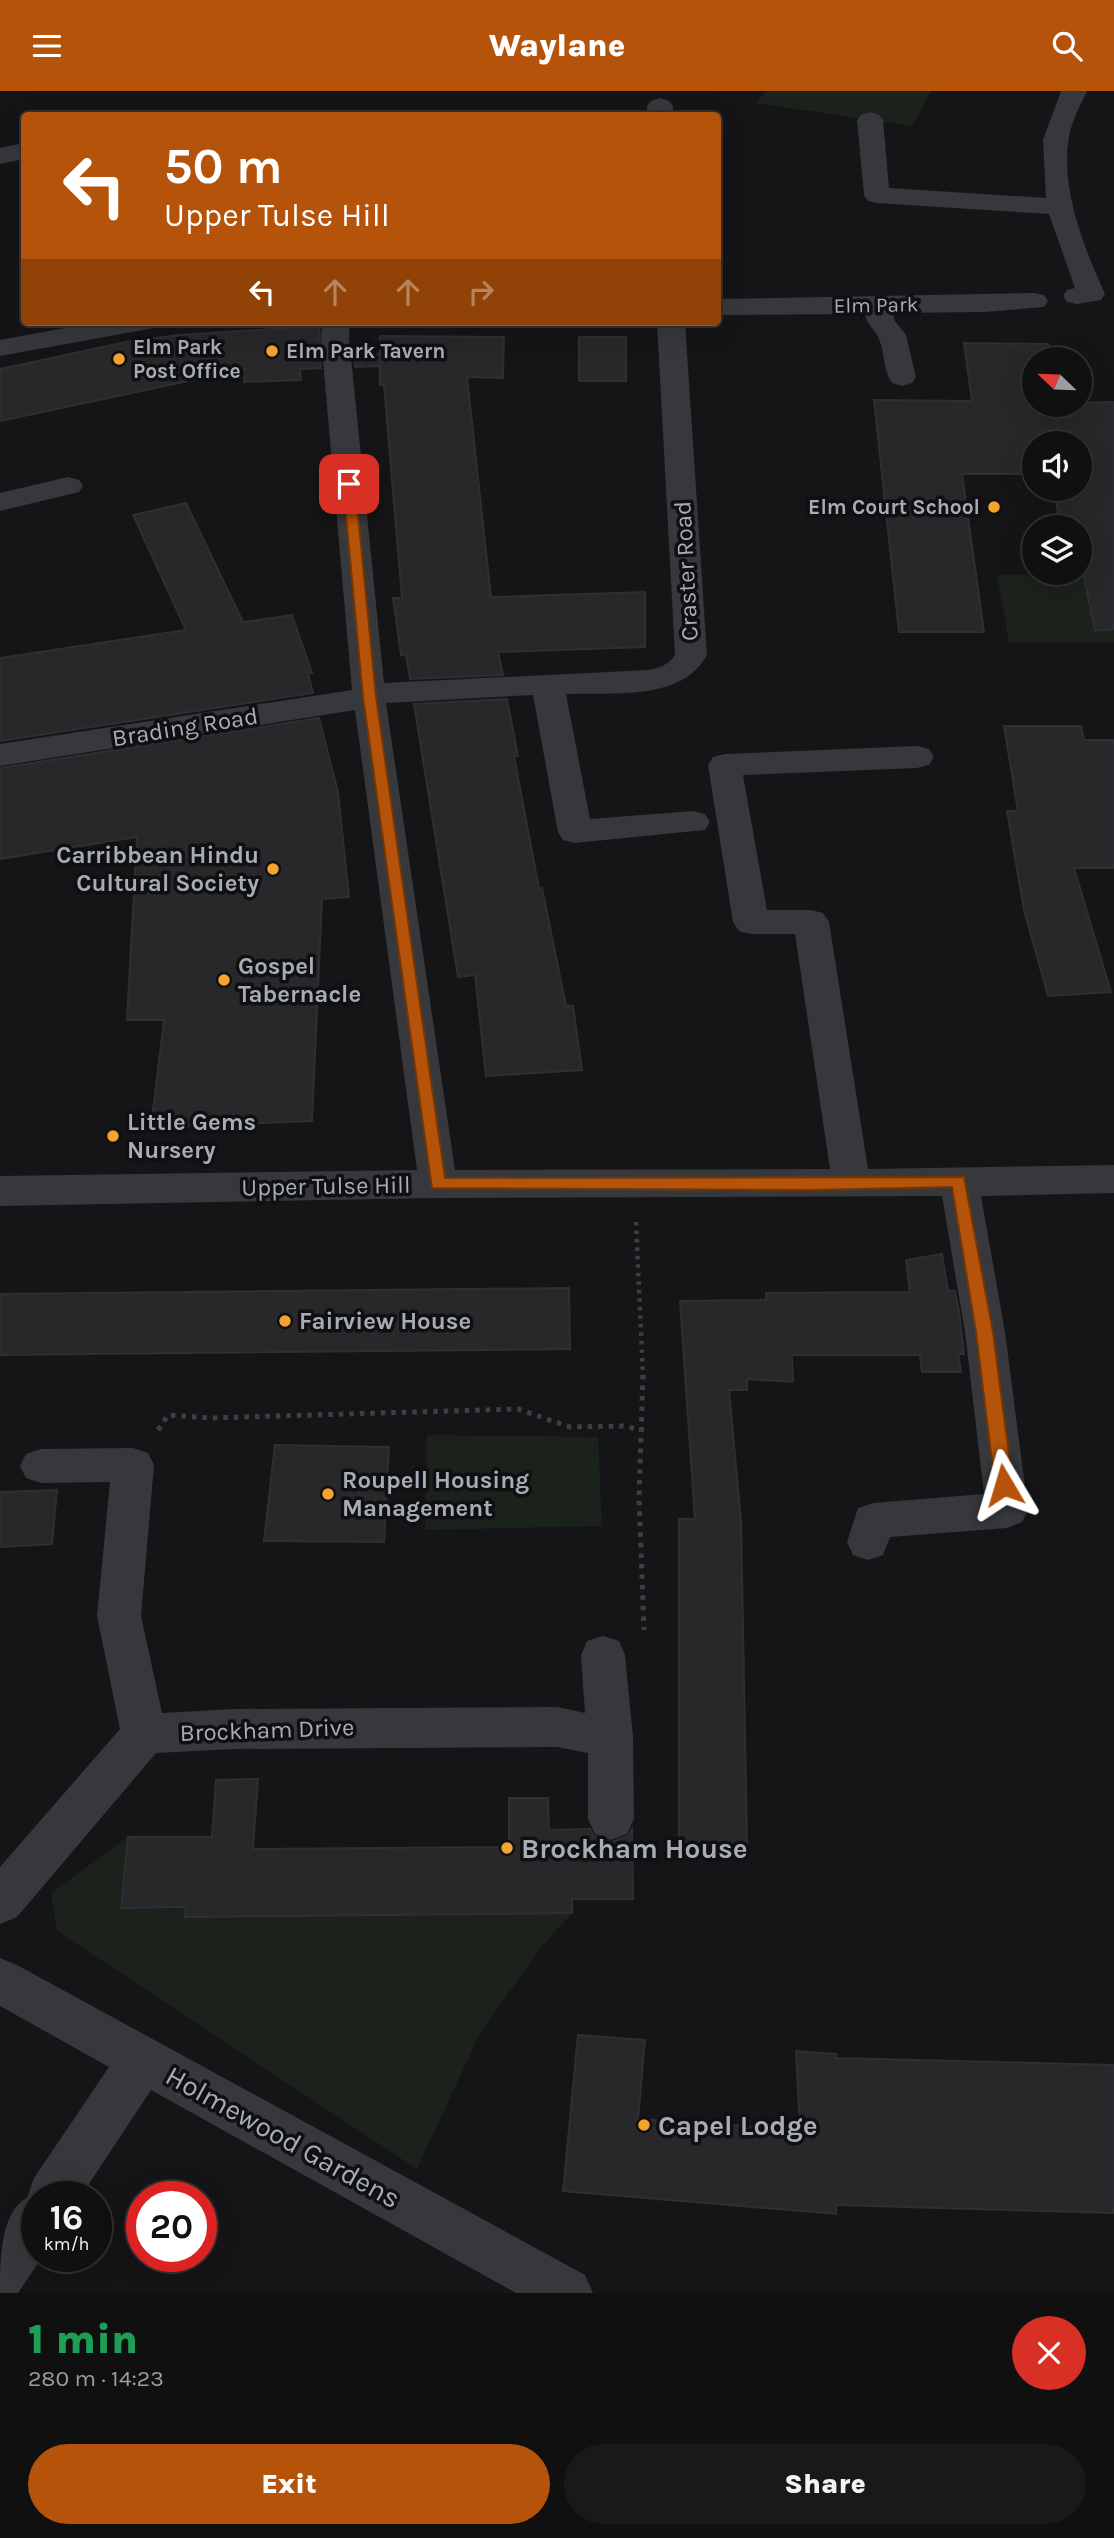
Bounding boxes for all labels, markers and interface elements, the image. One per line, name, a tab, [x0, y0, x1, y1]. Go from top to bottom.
icon: menu	[28, 27, 66, 65]
text: Waylane	[489, 27, 625, 64]
icon: search	[1048, 27, 1086, 65]
text: 50 m	[164, 138, 282, 195]
icon: left	[49, 140, 140, 231]
text: Upper Tulse Hill	[164, 197, 390, 234]
icon: left	[243, 273, 281, 311]
icon: ahead	[316, 273, 354, 311]
icon: ahead	[389, 273, 427, 311]
icon: right	[462, 273, 500, 311]
street label: Elm Park	[833, 292, 919, 318]
place label: Elm Park Post Office	[133, 335, 241, 383]
place label: Elm Park Tavern	[286, 339, 445, 363]
marker: Elm Park Tavern	[264, 343, 280, 359]
north arrow	[1022, 347, 1092, 417]
map controls	[1022, 347, 1092, 585]
marker: Elm Park Post Office	[111, 351, 127, 367]
button: sound	[1022, 431, 1092, 501]
pin	[319, 454, 379, 514]
icon: arrive	[330, 465, 368, 503]
place label: Elm Court School	[808, 495, 980, 519]
marker: Elm Court School	[986, 499, 1002, 515]
street label: Craster Road	[668, 500, 704, 642]
button: layers	[1022, 515, 1092, 585]
street label: Brading Road	[110, 702, 260, 752]
place label: Carribbean Hindu Cultural Society	[56, 841, 259, 897]
marker: Carribbean Hindu Cultural Society	[265, 861, 281, 877]
place label: Gospel Tabernacle	[238, 952, 361, 1008]
marker: Gospel Tabernacle	[216, 972, 232, 988]
place label: Little Gems Nursery	[127, 1108, 256, 1164]
marker: Little Gems Nursery	[105, 1128, 121, 1144]
street label: Upper Tulse Hill	[241, 1171, 411, 1201]
place label: Fairview House	[299, 1307, 471, 1335]
marker: Fairview House	[277, 1313, 293, 1329]
position arrow	[967, 1448, 1041, 1522]
place label: Roupell Housing Management	[342, 1466, 529, 1522]
marker: Roupell Housing Management	[320, 1486, 336, 1502]
street label: Brockham Drive	[179, 1713, 355, 1747]
place label: Brockham House	[521, 1832, 748, 1865]
marker: Brockham House	[499, 1840, 515, 1856]
street label: Holmewood Gardens	[160, 2059, 406, 2215]
place label: Capel Lodge	[658, 2109, 818, 2142]
marker: Capel Lodge	[636, 2117, 652, 2133]
speed limit sign: 20	[126, 2181, 217, 2272]
text: 16	[50, 2197, 83, 2238]
text: km/h	[44, 2233, 89, 2255]
text: 1 min	[28, 2314, 138, 2364]
button: close	[1012, 2316, 1086, 2390]
text: 280 m · 14:23	[28, 2365, 164, 2392]
button: Exit	[28, 2444, 550, 2524]
button: Share	[564, 2444, 1086, 2524]

